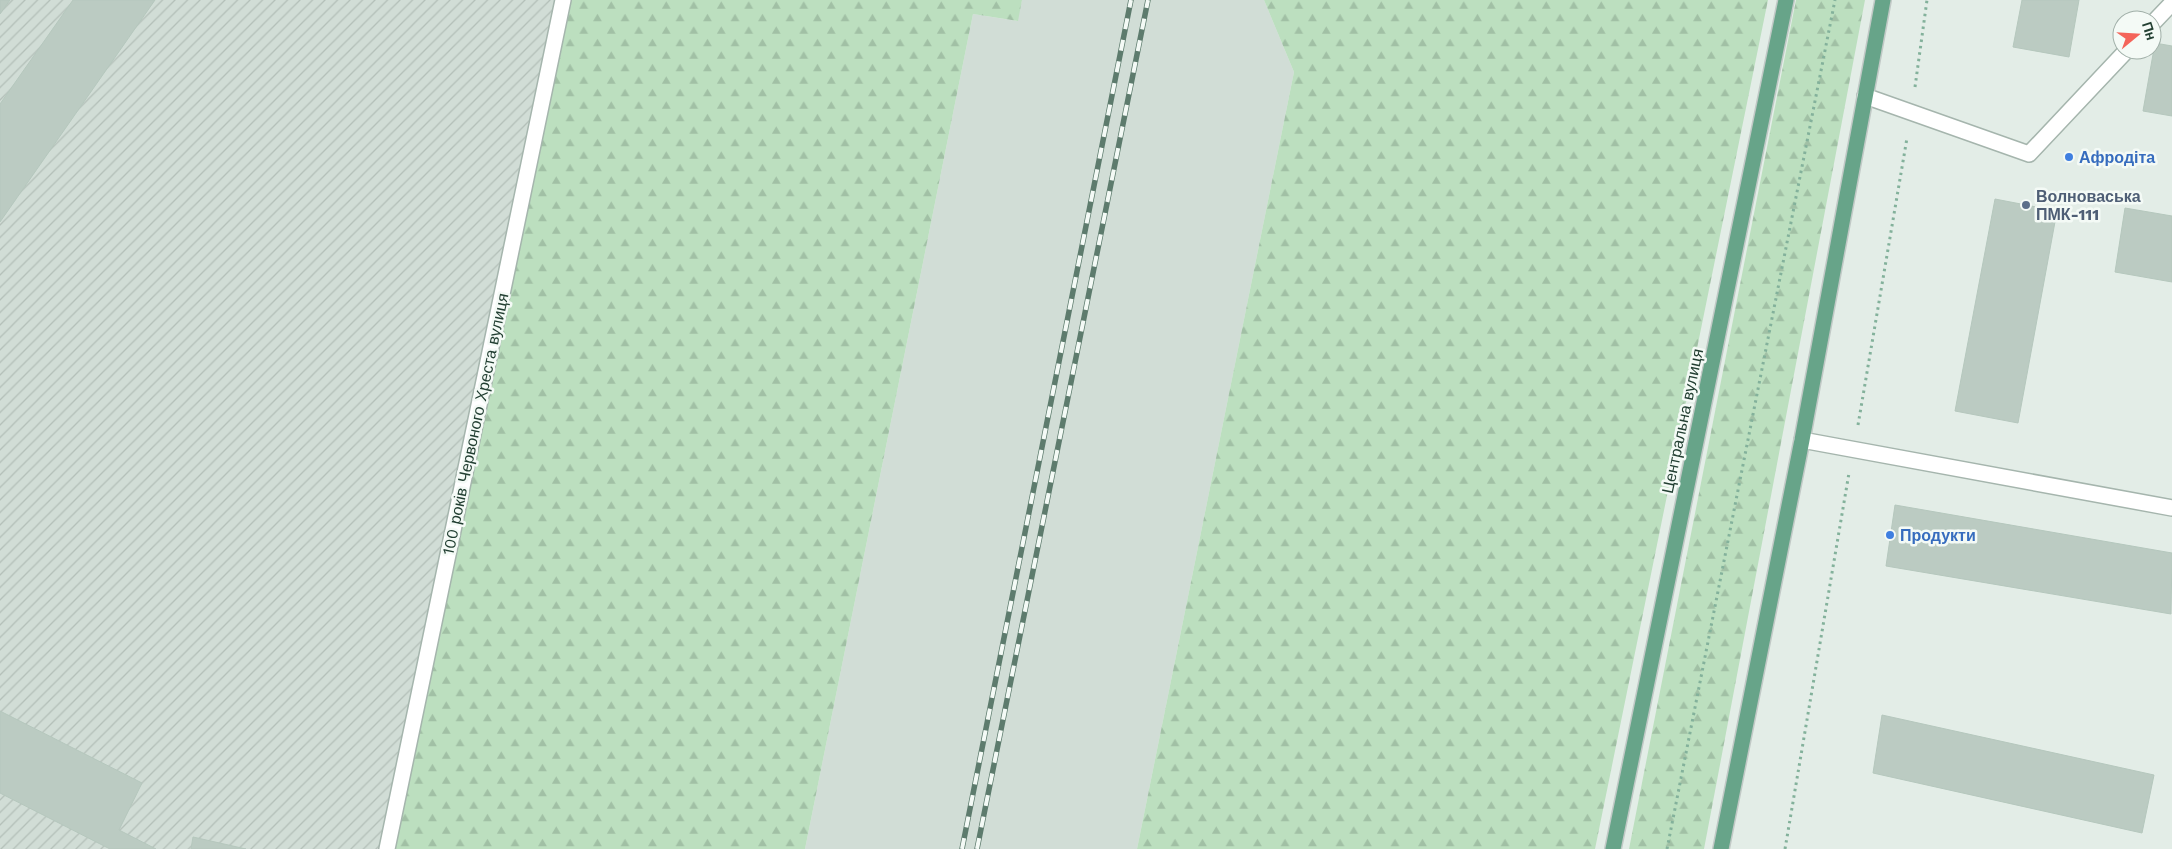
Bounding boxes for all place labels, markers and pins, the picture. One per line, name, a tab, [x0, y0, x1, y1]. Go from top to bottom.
place label: Афродіта	[2079, 148, 2155, 167]
marker: Афродіта	[2063, 151, 2075, 163]
place label: Волноваська ПМК-111	[2036, 187, 2141, 224]
marker: Волноваська ПМК-111	[2020, 199, 2032, 211]
place label: Продукти	[1900, 526, 1976, 545]
marker: Продукти	[1884, 529, 1896, 541]

